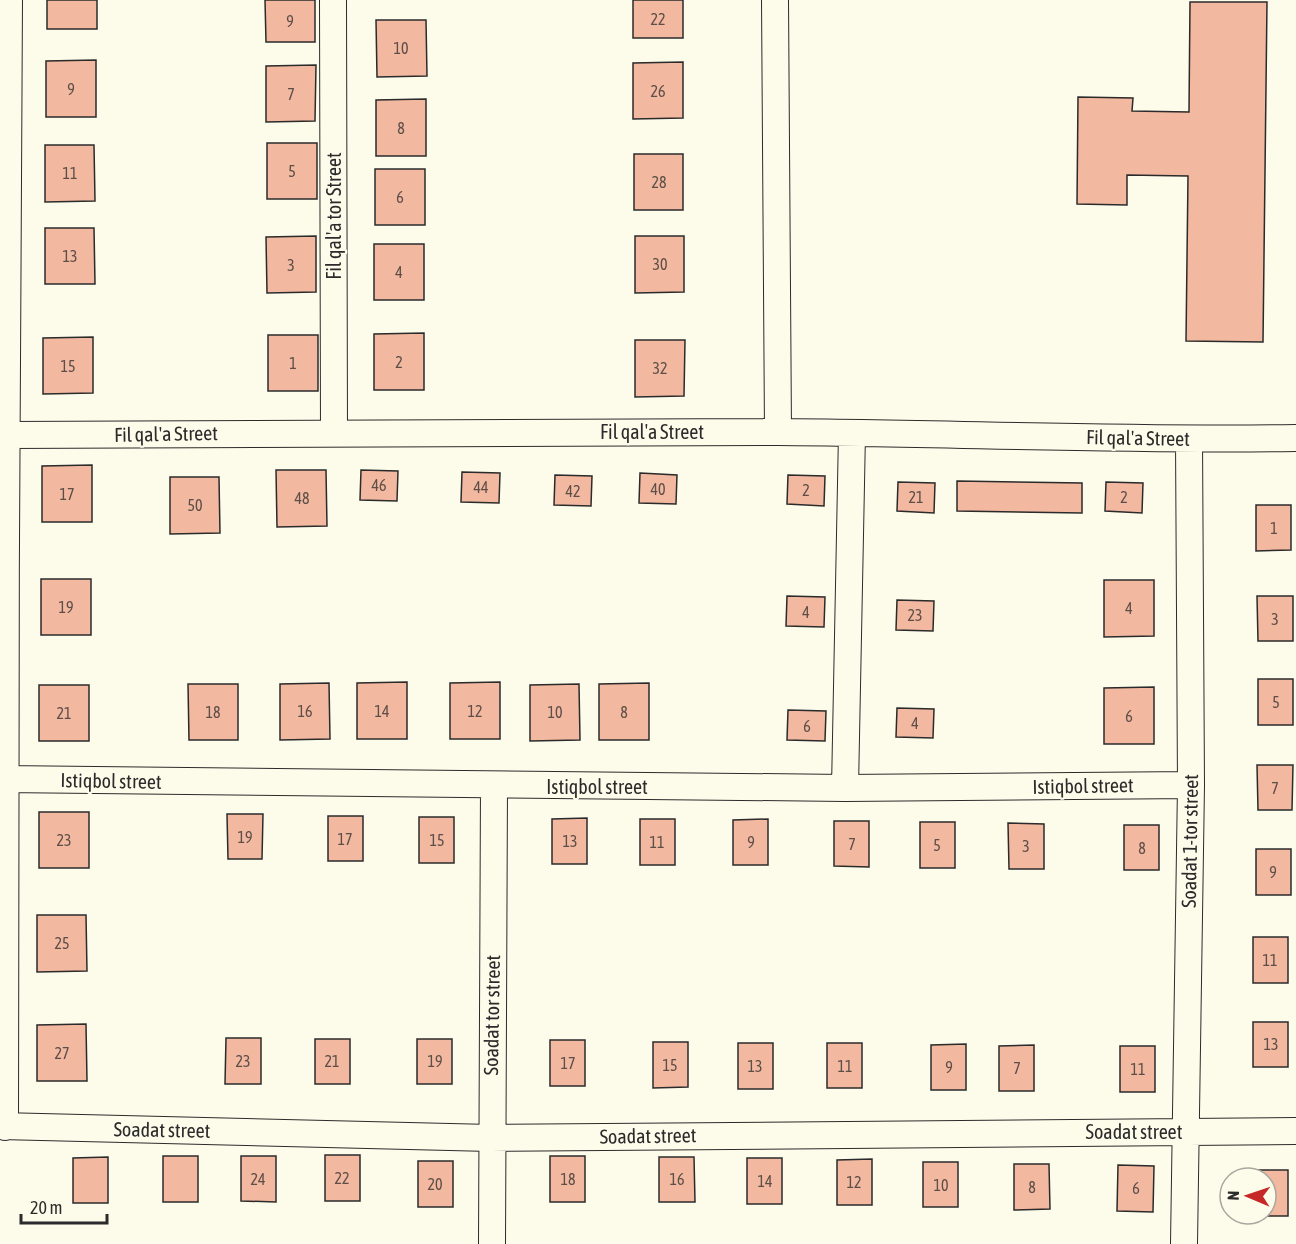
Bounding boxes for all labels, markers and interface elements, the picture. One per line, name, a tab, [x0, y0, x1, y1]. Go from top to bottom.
house number: 22	[650, 10, 666, 28]
house number: 9	[286, 12, 294, 30]
house number: 10	[393, 39, 409, 57]
house number: 9	[67, 80, 75, 98]
house number: 26	[650, 82, 666, 100]
house number: 7	[287, 85, 295, 103]
house number: 8	[397, 119, 405, 137]
street label: Fil qal'a tor Street	[322, 152, 345, 280]
house number: 5	[288, 162, 296, 180]
house number: 11	[62, 164, 78, 182]
house number: 28	[651, 173, 667, 191]
house number: 6	[396, 188, 404, 206]
house number: 13	[62, 247, 78, 265]
house number: 30	[652, 255, 668, 273]
house number: 3	[287, 256, 295, 274]
house number: 4	[395, 263, 403, 281]
house number: 2	[395, 353, 403, 371]
house number: 1	[289, 354, 297, 372]
house number: 15	[60, 357, 76, 375]
house number: 32	[652, 359, 668, 377]
street label: Fil qal'a Street	[600, 420, 704, 443]
street label: Fil qal'a Street	[114, 421, 218, 446]
street label: Fil qal'a Street	[1086, 425, 1190, 450]
house number: 46	[371, 476, 387, 494]
house number: 44	[473, 478, 489, 496]
house number: 40	[650, 480, 666, 498]
house number: 2	[802, 481, 810, 499]
house number: 42	[565, 482, 581, 500]
house number: 17	[59, 485, 75, 503]
house number: 21	[908, 488, 924, 506]
house number: 2	[1120, 488, 1128, 506]
house number: 48	[294, 489, 310, 507]
house number: 50	[187, 496, 203, 514]
house number: 1	[1270, 519, 1278, 537]
house number: 19	[58, 598, 74, 616]
house number: 4	[1125, 599, 1133, 617]
house number: 4	[802, 603, 810, 621]
house number: 23	[907, 606, 923, 624]
house number: 3	[1271, 610, 1279, 628]
house number: 5	[1272, 693, 1280, 711]
house number: 16	[297, 702, 313, 720]
house number: 14	[374, 702, 390, 720]
house number: 12	[467, 702, 483, 720]
house number: 18	[205, 703, 221, 721]
house number: 10	[547, 703, 563, 721]
house number: 8	[620, 703, 628, 721]
house number: 21	[56, 704, 72, 722]
house number: 6	[1125, 707, 1133, 725]
house number: 4	[911, 714, 919, 732]
house number: 6	[803, 717, 811, 735]
street label: Istiqbol street	[60, 768, 162, 793]
street label: Istiqbol street	[1032, 773, 1134, 798]
street label: Soadat 1-tor street	[1177, 774, 1202, 908]
street label: Istiqbol street	[546, 775, 648, 798]
house number: 7	[1271, 779, 1279, 797]
house number: 19	[237, 828, 253, 846]
house number: 17	[337, 830, 353, 848]
house number: 23	[56, 831, 72, 849]
house number: 15	[429, 831, 445, 849]
house number: 13	[562, 832, 578, 850]
house number: 11	[649, 833, 665, 851]
house number: 9	[747, 833, 755, 851]
house number: 7	[848, 835, 856, 853]
house number: 5	[933, 836, 941, 854]
house number: 3	[1022, 837, 1030, 855]
house number: 8	[1138, 839, 1146, 857]
house number: 9	[1269, 863, 1277, 881]
house number: 25	[54, 934, 70, 952]
house number: 11	[1262, 951, 1278, 969]
street label: Soadat tor street	[479, 954, 504, 1075]
house number: 13	[1263, 1035, 1279, 1053]
house number: 27	[54, 1044, 70, 1062]
house number: 23	[235, 1052, 251, 1070]
house number: 21	[324, 1052, 340, 1070]
house number: 19	[427, 1052, 443, 1070]
house number: 17	[560, 1054, 576, 1072]
house number: 15	[662, 1056, 678, 1074]
house number: 13	[747, 1057, 763, 1075]
house number: 11	[837, 1057, 853, 1075]
house number: 9	[945, 1058, 953, 1076]
house number: 7	[1013, 1059, 1021, 1077]
house number: 11	[1130, 1060, 1146, 1078]
street label: Soadat street	[113, 1117, 211, 1142]
street label: Soadat street	[1086, 1120, 1183, 1143]
street label: Soadat street	[599, 1123, 697, 1148]
north arrow	[1218, 1166, 1278, 1226]
house number: 22	[334, 1169, 350, 1187]
house number: 24	[250, 1170, 266, 1188]
house number: 18	[560, 1170, 576, 1188]
house number: 16	[669, 1170, 685, 1188]
house number: 14	[757, 1172, 773, 1190]
house number: 12	[846, 1173, 862, 1191]
house number: 20	[427, 1175, 443, 1193]
house number: 10	[933, 1176, 949, 1194]
house number: 8	[1028, 1178, 1036, 1196]
house number: 6	[1132, 1179, 1140, 1197]
scale bar	[21, 1187, 106, 1225]
text: N	[1224, 1190, 1242, 1201]
text: 20 m	[30, 1197, 62, 1218]

